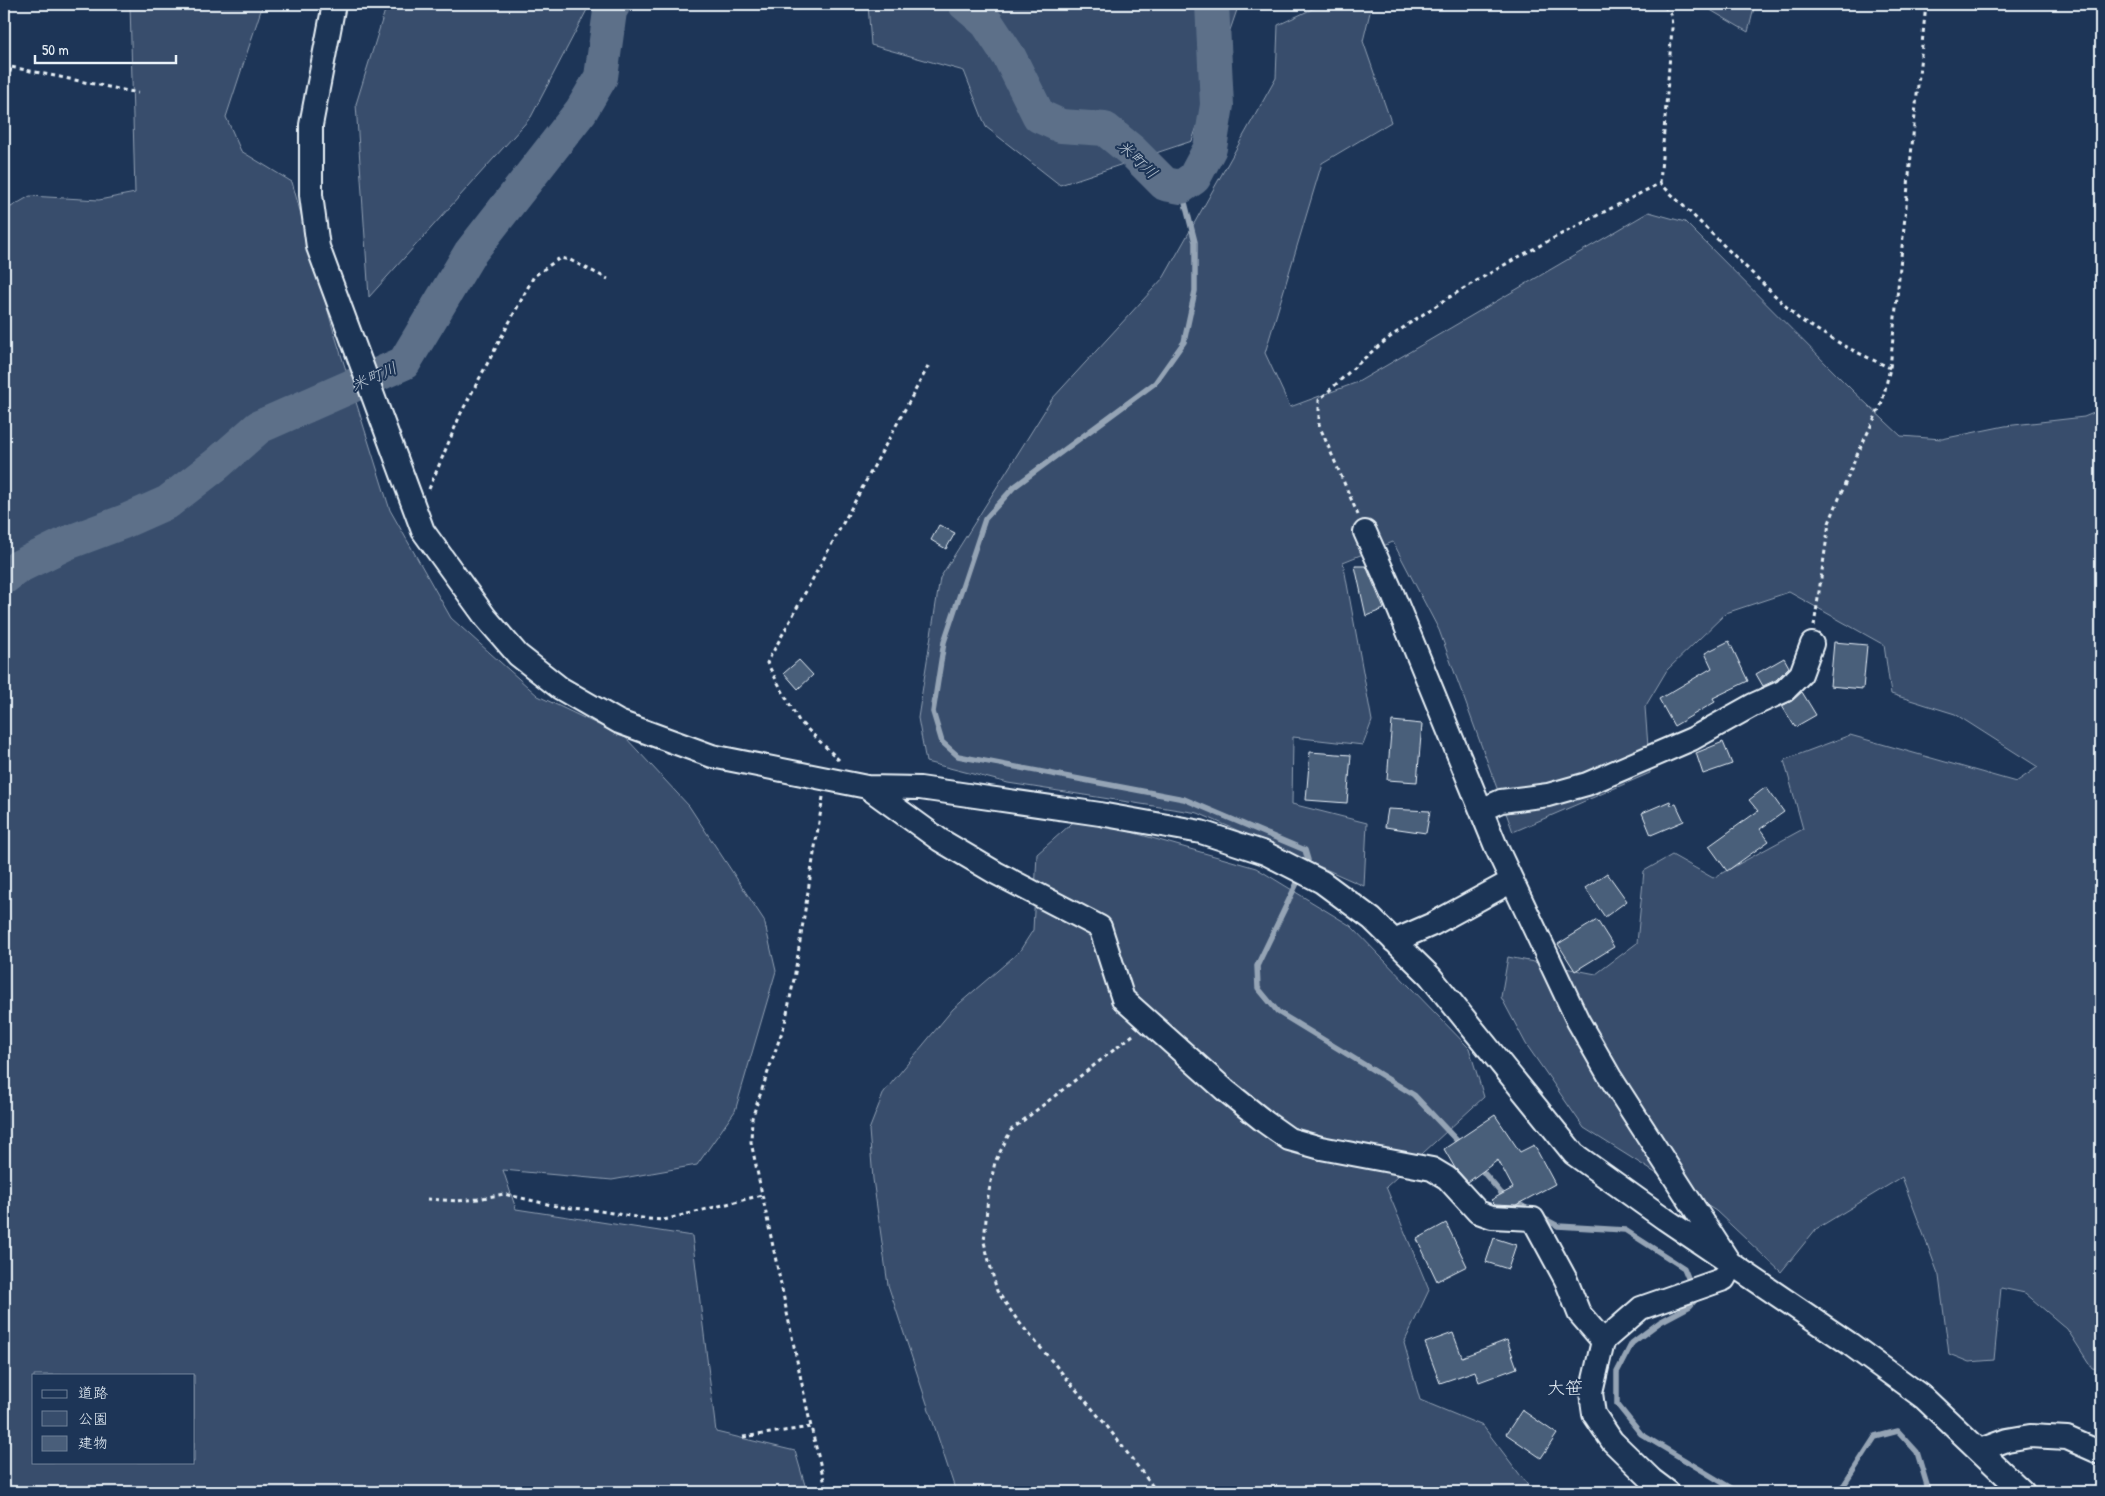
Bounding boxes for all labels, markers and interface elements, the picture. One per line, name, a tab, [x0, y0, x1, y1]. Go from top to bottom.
scale bar	[35, 32, 176, 64]
text: 50 m	[42, 39, 69, 60]
water label: 米町川	[1113, 135, 1163, 183]
water label: 米町川	[348, 356, 400, 396]
legend	[32, 1374, 195, 1464]
district label: 大笹	[1547, 1375, 1583, 1400]
text: 道路	[78, 1382, 108, 1403]
text: 公園	[78, 1408, 108, 1429]
text: 建物	[78, 1432, 108, 1453]

